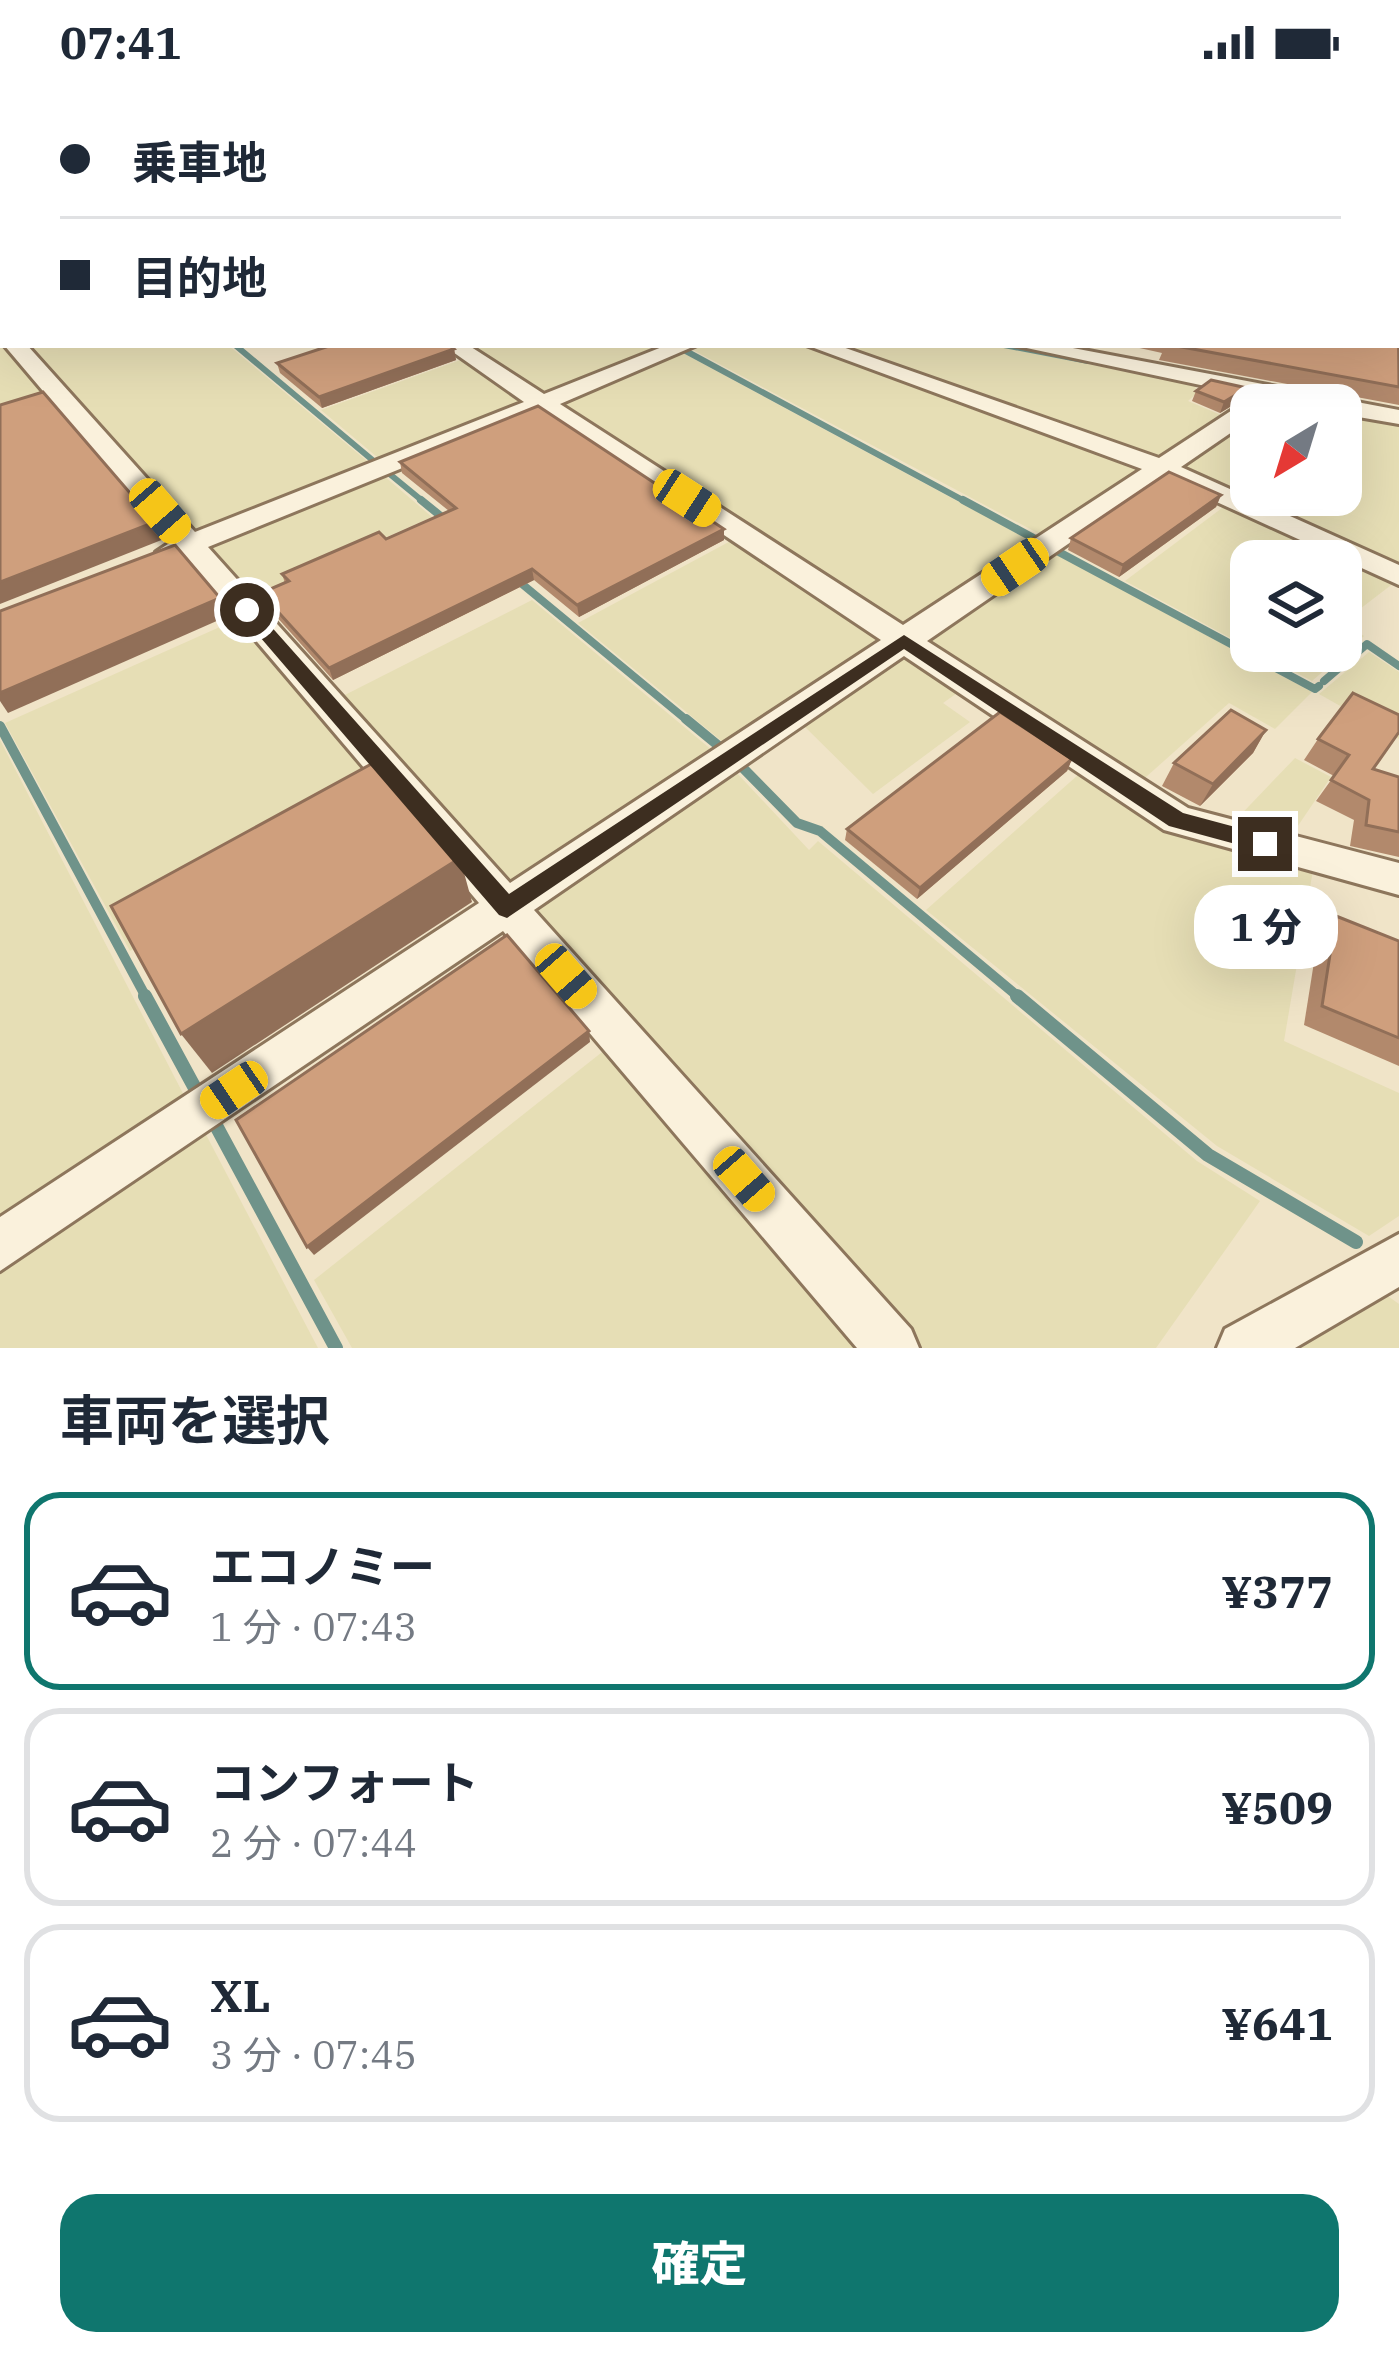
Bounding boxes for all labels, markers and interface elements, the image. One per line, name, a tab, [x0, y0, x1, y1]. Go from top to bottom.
text: 07:41	[60, 13, 182, 71]
text: 乗車地	[132, 133, 267, 191]
text: 目的地	[132, 248, 267, 306]
north arrow	[1230, 384, 1362, 516]
map controls	[1230, 384, 1362, 672]
car	[647, 463, 727, 533]
car	[123, 472, 197, 550]
car	[975, 532, 1055, 602]
button: layers	[1230, 540, 1362, 672]
route start	[220, 583, 274, 637]
route end	[1238, 817, 1292, 871]
callout: 1 分	[1193, 886, 1337, 970]
text: 1 分	[1230, 901, 1302, 952]
car	[529, 937, 603, 1015]
car	[194, 1055, 274, 1125]
car	[707, 1140, 781, 1218]
text: 車両を選択	[60, 1385, 330, 1455]
icon: car	[66, 1537, 174, 1645]
text: エコノミー	[210, 1537, 435, 1595]
text: ¥377	[1221, 1562, 1333, 1620]
text: 1 分 · 07:43	[210, 1601, 417, 1652]
icon: car	[66, 1753, 174, 1861]
text: コンフォート	[210, 1753, 479, 1811]
text: ¥509	[1221, 1778, 1333, 1836]
text: 2 分 · 07:44	[210, 1817, 417, 1868]
text: XL	[210, 1966, 271, 2024]
icon: car	[66, 1969, 174, 2077]
text: ¥641	[1221, 1994, 1333, 2052]
text: 3 分 · 07:45	[210, 2029, 417, 2080]
button: 確定	[60, 2194, 1339, 2332]

